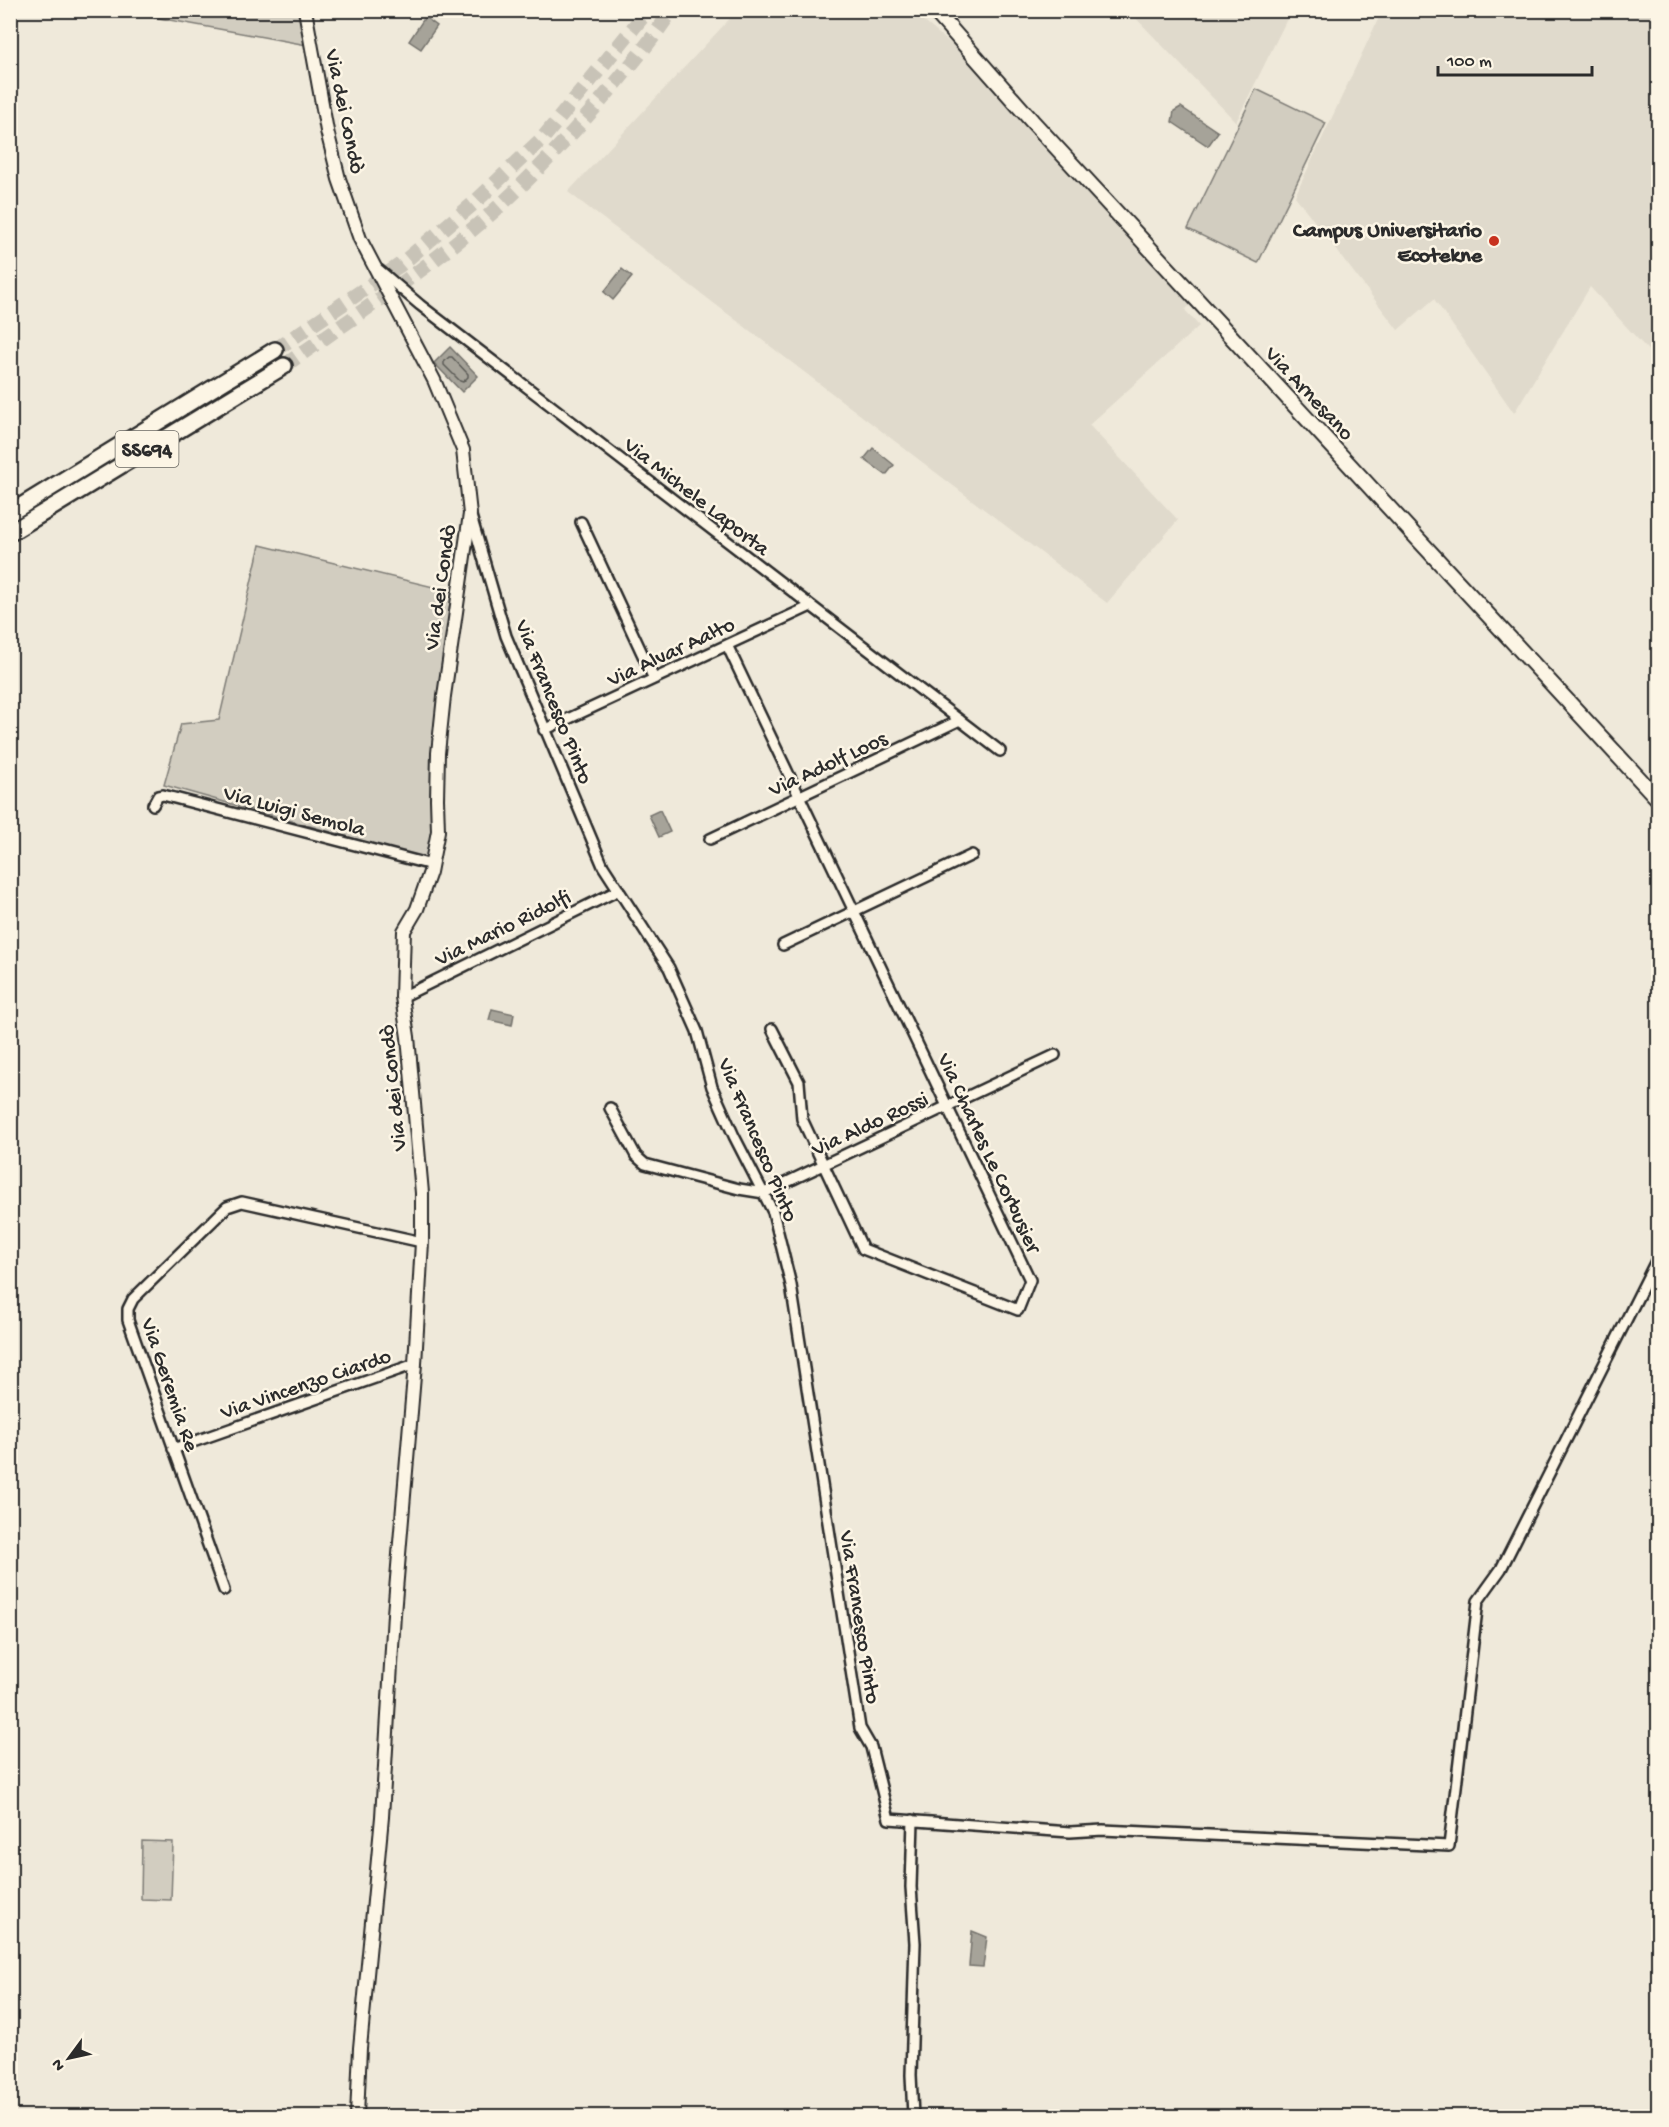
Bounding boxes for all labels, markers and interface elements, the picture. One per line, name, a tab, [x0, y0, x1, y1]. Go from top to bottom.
scale bar	[1438, 39, 1592, 77]
street label: Via dei Condò	[317, 46, 369, 177]
text: 100 m	[1446, 52, 1492, 73]
place label: Campus Universitario Ecotekne	[1292, 219, 1483, 270]
marker: Campus Universitario Ecotekne	[1487, 234, 1501, 248]
street label: Via Arnesano	[1257, 342, 1358, 447]
road number: SS694	[116, 431, 178, 467]
street label: Via Michele Laporta	[617, 432, 774, 564]
street label: Via dei Condò	[420, 523, 464, 653]
street label: Via Alvar Aalto	[603, 613, 740, 695]
street label: Via Francesco Pinto	[507, 616, 597, 788]
street label: Via Adolf Loos	[765, 727, 893, 805]
street label: Via Luigi Semola	[219, 781, 368, 844]
street label: Via Mario Ridolfi	[431, 885, 576, 974]
street label: Via dei Condò	[375, 1023, 415, 1153]
street label: Via Charles Le Corbusier	[929, 1049, 1046, 1260]
street label: Via Francesco Pinto	[710, 1054, 802, 1226]
street label: Via Aldo Rossi	[807, 1087, 933, 1164]
street label: Via Geremia Re	[133, 1314, 203, 1456]
street label: Via Vincenzo Ciardo	[217, 1344, 395, 1427]
street label: Via Francesco Pinto	[831, 1528, 885, 1706]
north arrow	[39, 2028, 99, 2088]
text: N	[48, 2054, 70, 2074]

